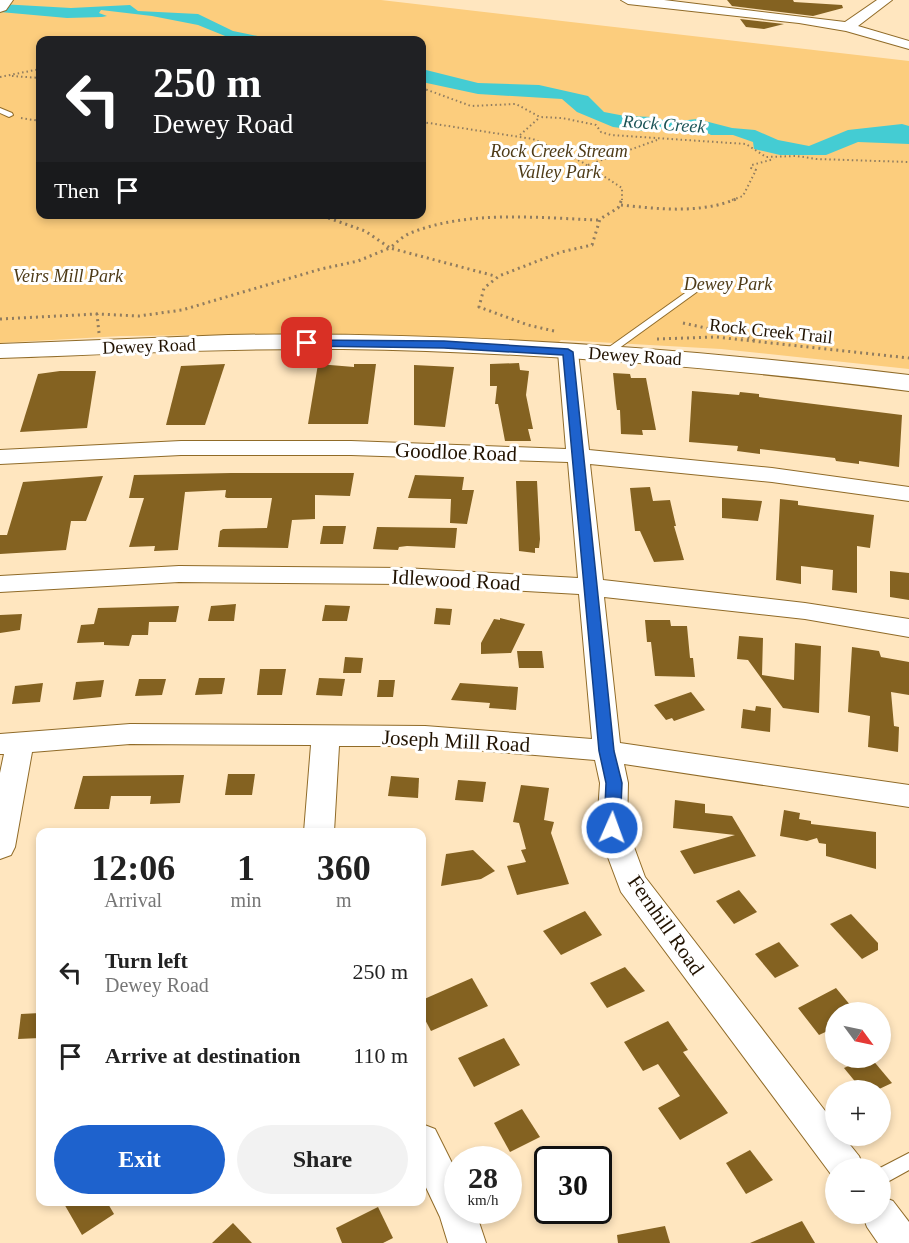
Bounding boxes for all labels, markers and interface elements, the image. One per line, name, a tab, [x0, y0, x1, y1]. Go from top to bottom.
icon: left	[54, 60, 132, 138]
text: 250 m	[153, 60, 262, 106]
text: Dewey Road	[153, 109, 293, 139]
water label: Rock Creek	[621, 111, 707, 137]
park label: Rock Creek Stream Valley Park	[489, 141, 628, 182]
icon: arrive	[111, 174, 144, 207]
text: Then	[54, 178, 99, 203]
park label: Veirs Mill Park	[13, 266, 124, 286]
park label: Dewey Park	[683, 274, 773, 294]
street label: Rock Creek Trail	[708, 315, 834, 347]
pin	[281, 317, 332, 368]
icon: arrive	[290, 326, 323, 359]
street label: Dewey Road	[102, 334, 196, 358]
street label: Dewey Road	[588, 343, 682, 369]
street label: Goodloe Road	[395, 438, 518, 466]
street label: Idlewood Road	[391, 565, 521, 595]
street label: Joseph Mill Road	[381, 725, 531, 757]
position arrow	[580, 796, 644, 860]
text: 12:06	[91, 848, 175, 888]
text: 1	[237, 848, 255, 888]
text: 360	[317, 848, 371, 888]
street label: Fernhill Road	[623, 871, 709, 980]
text: Arrival	[104, 889, 162, 911]
text: min	[230, 889, 262, 911]
text: m	[336, 889, 352, 911]
text: Turn left	[105, 948, 188, 973]
icon: left	[54, 956, 87, 989]
text: 250 m	[352, 959, 408, 984]
text: Dewey Road	[105, 974, 209, 996]
north arrow	[825, 1002, 891, 1068]
map controls	[825, 1002, 891, 1224]
icon: arrive	[54, 1040, 87, 1073]
text: Arrive at destination	[105, 1043, 301, 1068]
text: 110 m	[353, 1043, 408, 1068]
button: +	[825, 1080, 891, 1146]
button: Exit	[54, 1125, 225, 1194]
button: Share	[237, 1125, 408, 1194]
speed limit sign: 30	[534, 1146, 612, 1224]
button: −	[825, 1158, 891, 1224]
text: 28	[468, 1161, 498, 1194]
text: km/h	[468, 1192, 498, 1208]

